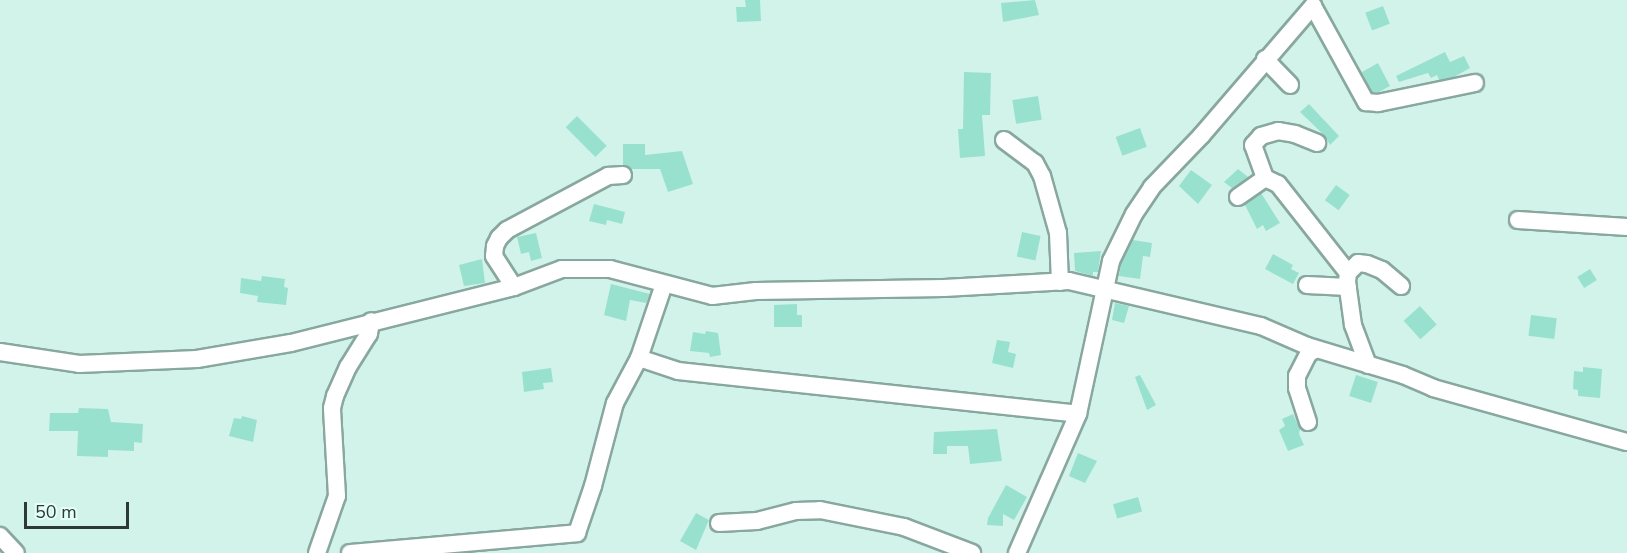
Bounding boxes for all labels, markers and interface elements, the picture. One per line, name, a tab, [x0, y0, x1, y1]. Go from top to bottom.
scale bar	[27, 490, 132, 528]
text: 50 m	[35, 500, 77, 524]

